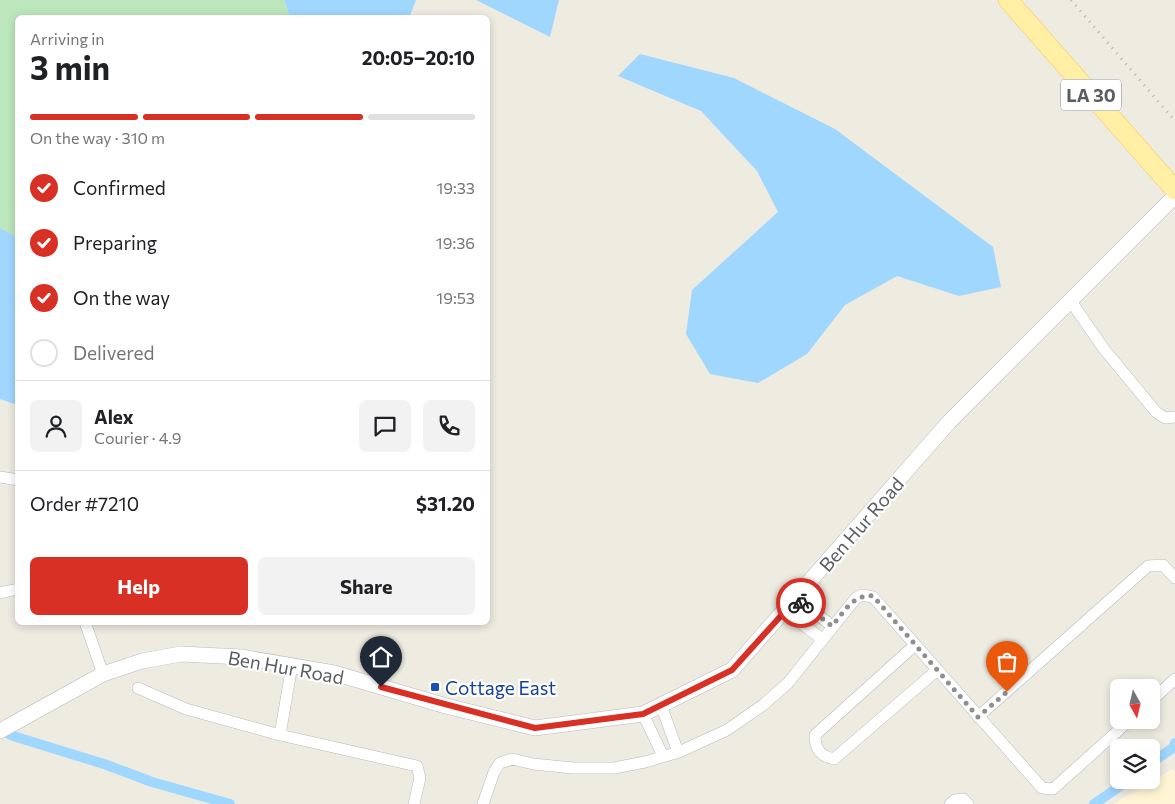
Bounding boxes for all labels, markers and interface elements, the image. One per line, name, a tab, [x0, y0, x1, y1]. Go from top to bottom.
text: Arriving in	[30, 29, 104, 48]
text: 20:05–20:10	[362, 46, 475, 69]
text: 3 min	[30, 47, 110, 87]
road number: LA 30	[1061, 80, 1121, 110]
text: On the way · 310 m	[30, 128, 165, 147]
icon: check	[30, 174, 58, 202]
text: Confirmed	[73, 176, 166, 199]
text: 19:33	[436, 178, 475, 197]
icon: check	[30, 229, 58, 257]
text: Preparing	[73, 231, 157, 254]
text: 19:36	[436, 233, 475, 252]
icon: check	[30, 284, 58, 312]
text: On the way	[73, 286, 170, 309]
text: 19:53	[436, 288, 475, 307]
text: Delivered	[73, 341, 154, 364]
button: person	[30, 400, 82, 452]
button: chat	[359, 400, 411, 452]
button: phone	[423, 400, 475, 452]
text: Alex	[94, 405, 134, 428]
text: Courier · 4.9	[94, 428, 181, 447]
street label: Ben Hur Road	[814, 472, 908, 576]
text: Order #7210	[30, 492, 139, 515]
text: $31.20	[416, 492, 475, 515]
button: Help	[30, 557, 248, 615]
button: Share	[258, 557, 475, 615]
courier	[776, 578, 826, 628]
icon: bike	[787, 589, 815, 617]
pin	[360, 636, 402, 687]
pin	[986, 641, 1028, 692]
icon: home	[367, 643, 395, 671]
street label: Ben Hur Road	[226, 645, 346, 689]
icon: bag	[993, 648, 1021, 676]
place label: Cottage East	[445, 676, 556, 699]
north arrow	[1110, 679, 1160, 729]
map controls	[1110, 679, 1160, 789]
marker: Cottage East	[429, 681, 441, 693]
button: layers	[1110, 739, 1160, 789]

